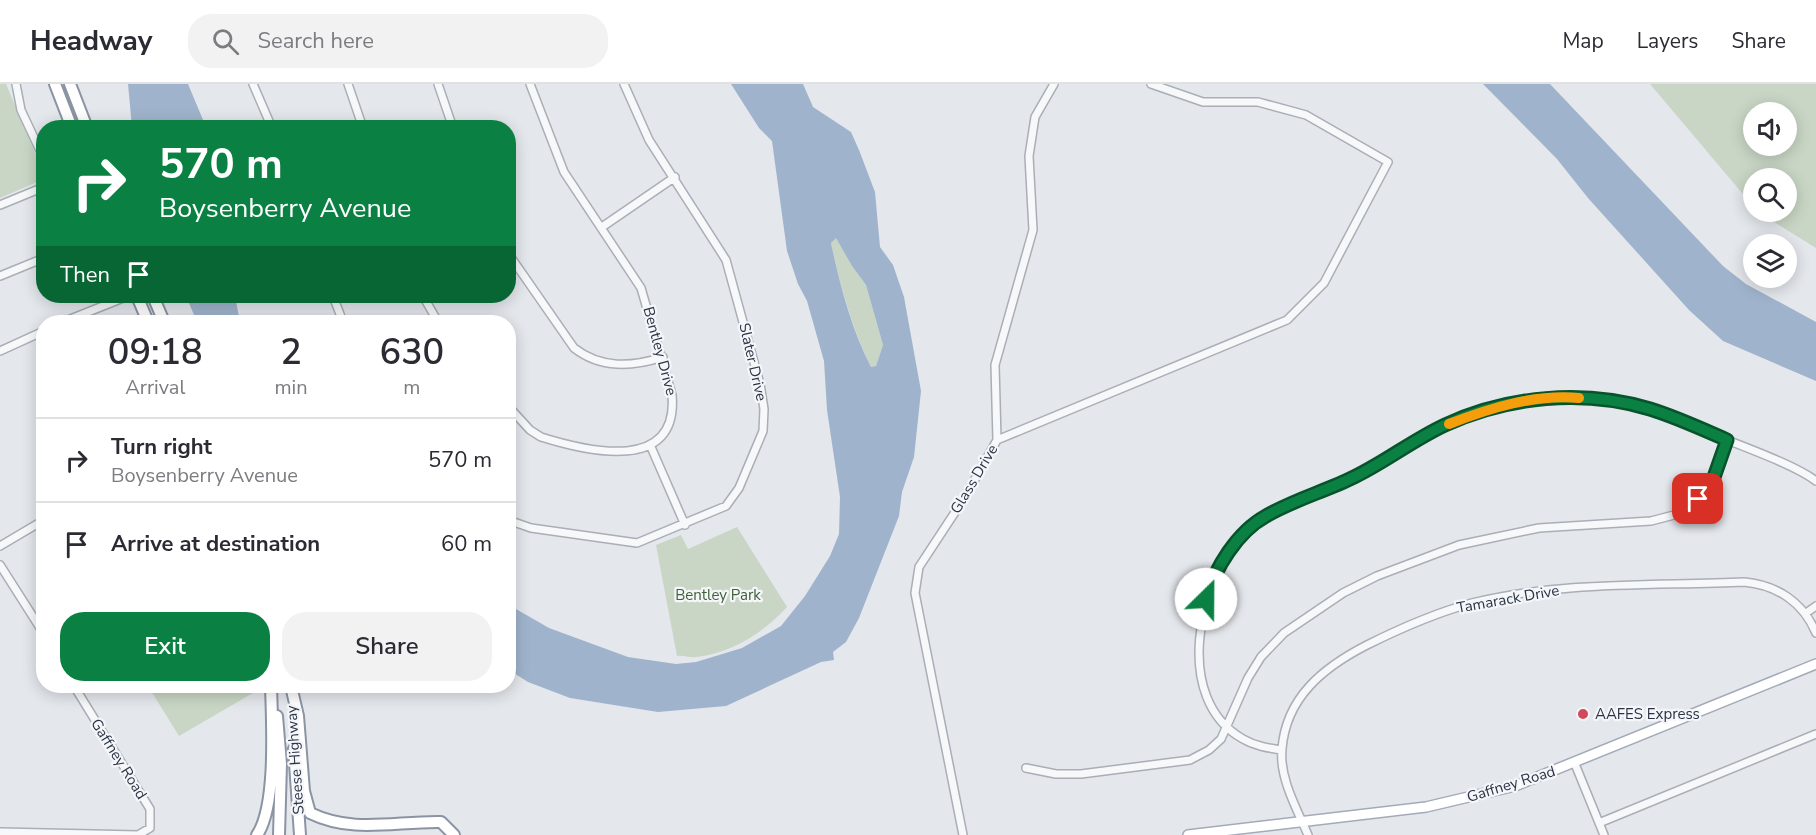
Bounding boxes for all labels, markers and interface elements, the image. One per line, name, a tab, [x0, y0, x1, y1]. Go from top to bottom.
search box	[188, 14, 608, 68]
text: Headway	[30, 22, 152, 60]
icon: search	[209, 25, 242, 58]
text: Search here	[257, 26, 374, 56]
text: Map	[1562, 27, 1604, 55]
text: Layers	[1637, 27, 1698, 55]
text: Share	[1731, 27, 1786, 55]
map controls	[1743, 102, 1797, 288]
button: sound	[1743, 102, 1797, 156]
text: 570 m	[159, 136, 283, 193]
icon: right	[60, 144, 138, 222]
button: search	[1743, 168, 1797, 222]
text: Boysenberry Avenue	[159, 190, 411, 227]
button: layers	[1743, 234, 1797, 288]
icon: arrive	[122, 258, 155, 291]
text: Then	[60, 260, 110, 290]
street label: Bentley Drive	[639, 304, 681, 398]
street label: Slater Drive	[734, 321, 772, 403]
text: 09:18	[108, 328, 203, 377]
text: 2	[280, 328, 302, 377]
text: 630	[379, 328, 444, 377]
text: Arrival	[125, 374, 185, 401]
text: min	[275, 374, 308, 401]
text: m	[403, 374, 420, 401]
text: Turn right	[111, 432, 212, 462]
street label: Glass Drive	[946, 441, 1002, 517]
icon: right	[60, 444, 93, 477]
text: 570 m	[428, 445, 492, 475]
text: Boysenberry Avenue	[111, 462, 298, 489]
pin	[1672, 473, 1723, 524]
icon: arrive	[1681, 482, 1714, 515]
icon: arrive	[60, 528, 93, 561]
text: Arrive at destination	[111, 529, 320, 559]
text: 60 m	[441, 529, 492, 559]
position arrow	[1174, 567, 1238, 631]
street label: Tamarack Drive	[1455, 580, 1561, 618]
park label: Bentley Park	[675, 585, 761, 605]
button: Exit	[60, 612, 270, 681]
button: Share	[282, 612, 492, 681]
street label: Steese Highway	[281, 704, 309, 815]
place label: AAFES Express	[1595, 704, 1700, 724]
marker: AAFES Express	[1576, 707, 1590, 721]
street label: Gaffney Road	[86, 715, 152, 803]
street label: Gaffney Road	[1464, 761, 1558, 807]

